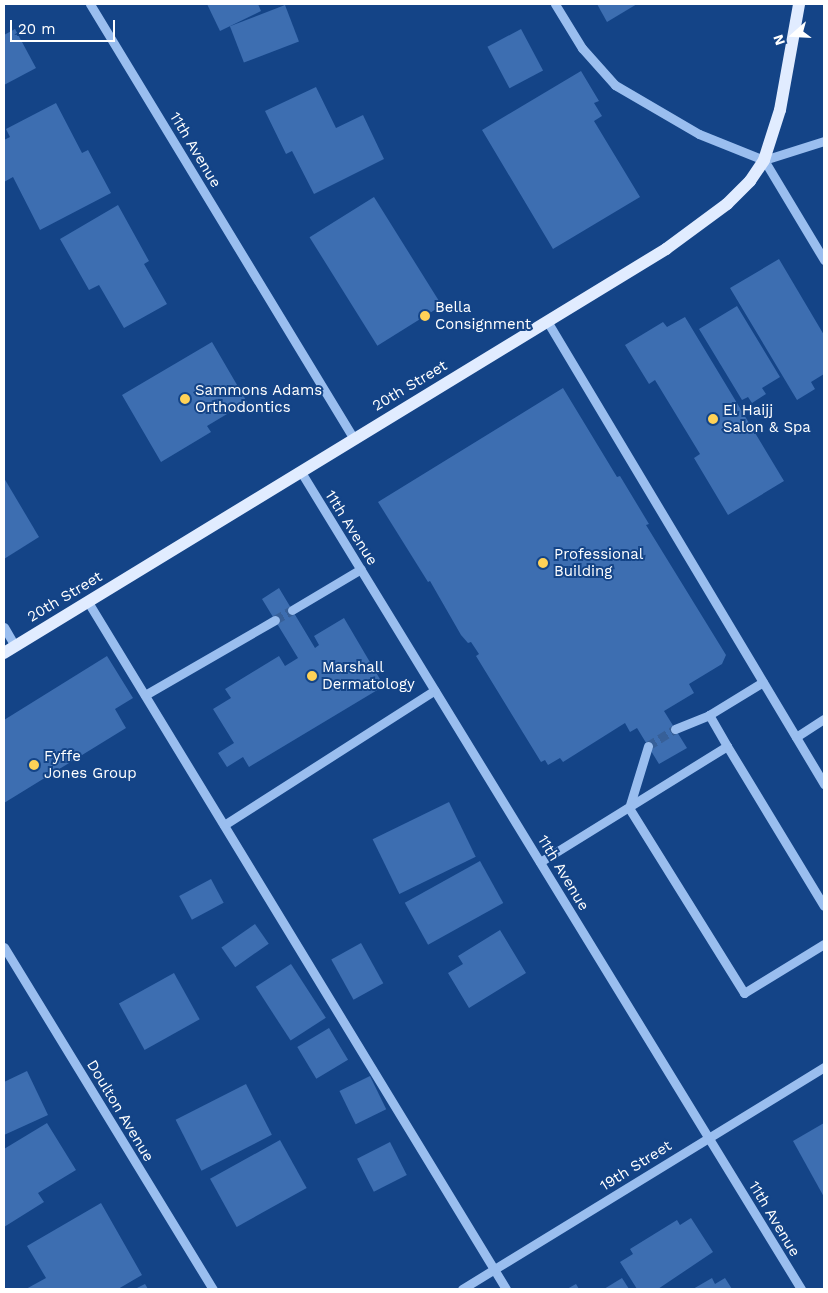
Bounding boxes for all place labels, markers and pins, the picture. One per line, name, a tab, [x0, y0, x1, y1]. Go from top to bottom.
place label: Bella Consignment	[435, 298, 531, 333]
marker: Bella Consignment	[419, 310, 431, 322]
place label: Sammons Adams Orthodontics	[195, 381, 323, 416]
marker: Sammons Adams Orthodontics	[179, 393, 191, 405]
place label: El Haijj Salon & Spa	[723, 401, 811, 436]
marker: El Haijj Salon & Spa	[707, 413, 719, 425]
place label: Professional Building	[554, 545, 643, 580]
marker: Professional Building	[536, 556, 550, 570]
place label: Marshall Dermatology	[322, 658, 415, 693]
marker: Marshall Dermatology	[306, 670, 318, 682]
place label: Fyffe Jones Group	[44, 747, 137, 782]
marker: Fyffe Jones Group	[28, 759, 40, 771]

